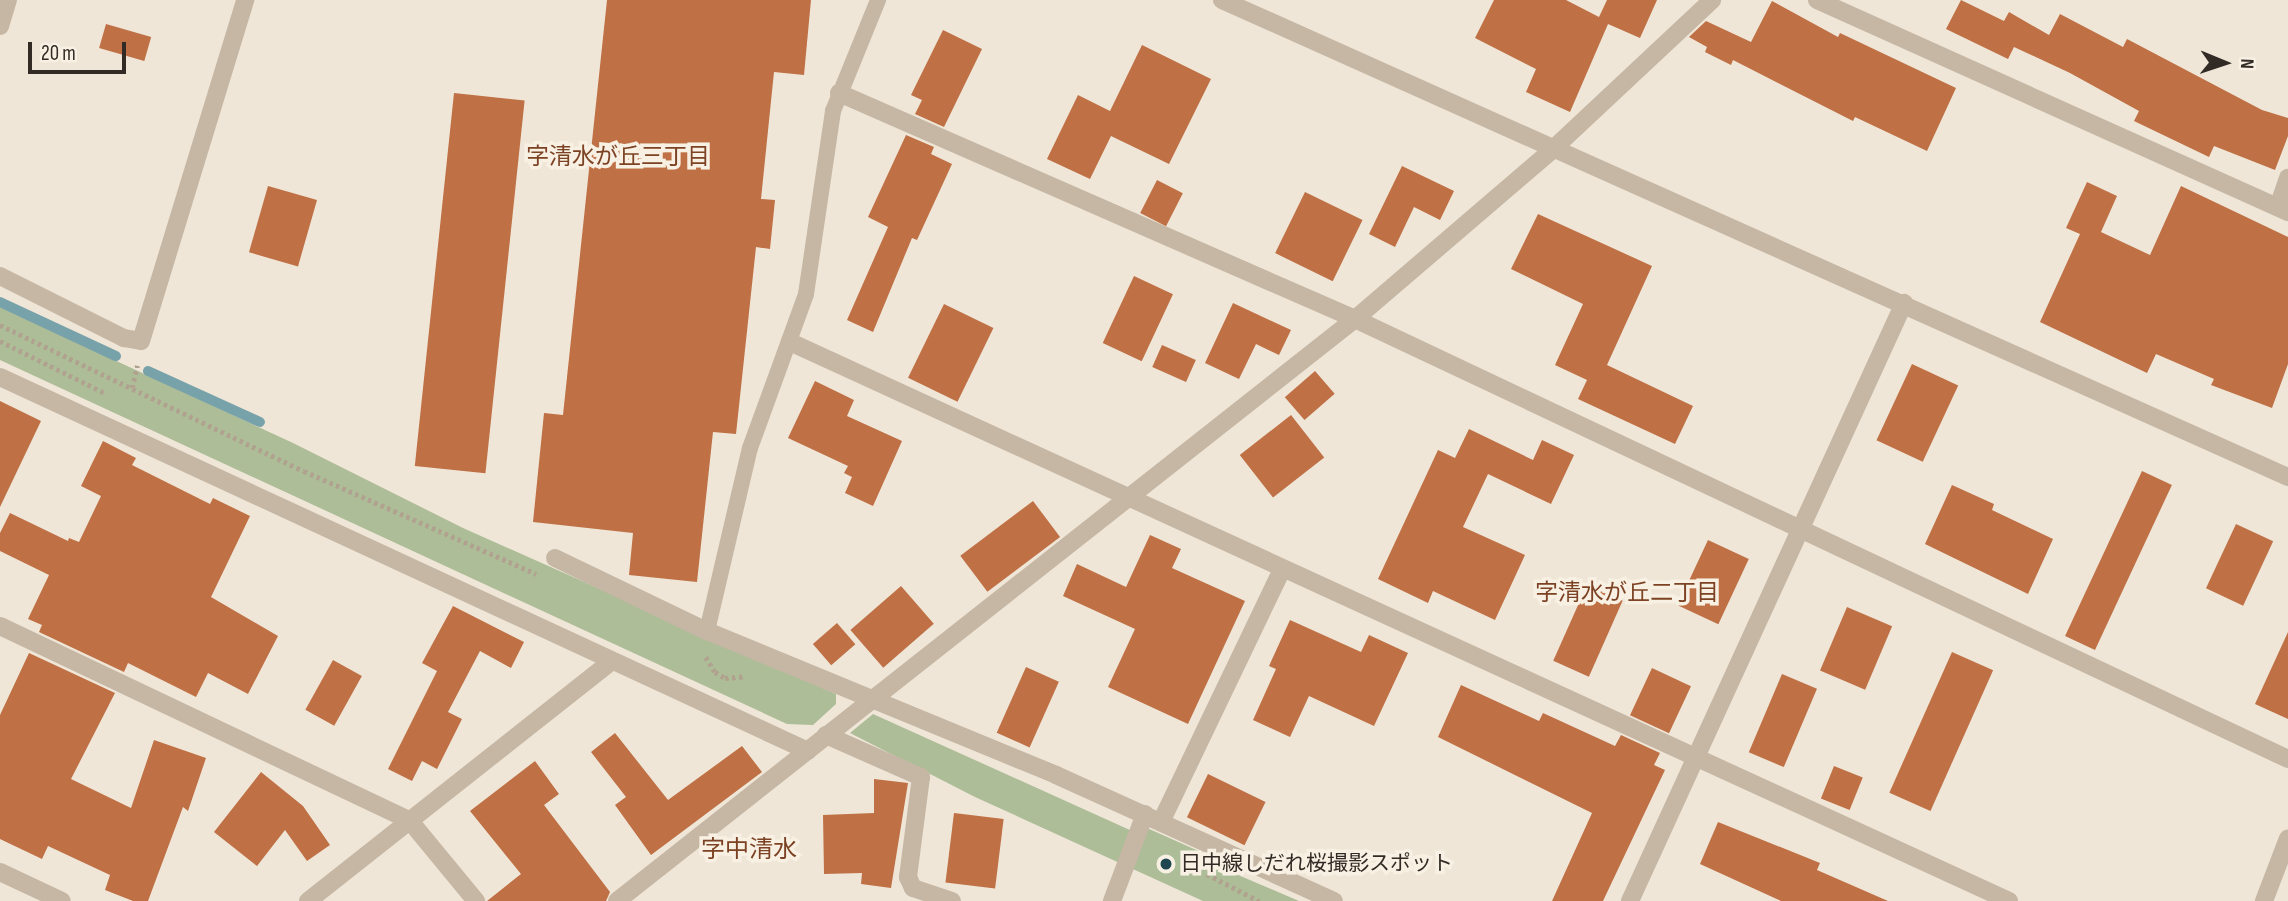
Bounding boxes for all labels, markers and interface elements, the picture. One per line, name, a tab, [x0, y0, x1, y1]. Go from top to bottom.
scale bar	[32, 28, 130, 72]
north arrow	[2190, 28, 2260, 98]
text: 20 m	[41, 41, 76, 66]
text: N	[2235, 58, 2258, 69]
district label: 字清水が丘三丁目	[526, 143, 710, 171]
district label: 字清水が丘二丁目	[1535, 579, 1719, 607]
district label: 字中清水	[701, 836, 797, 864]
place label: 日中線しだれ桜撮影スポット	[1180, 851, 1453, 877]
marker: 日中線しだれ桜撮影スポット	[1158, 856, 1174, 872]

